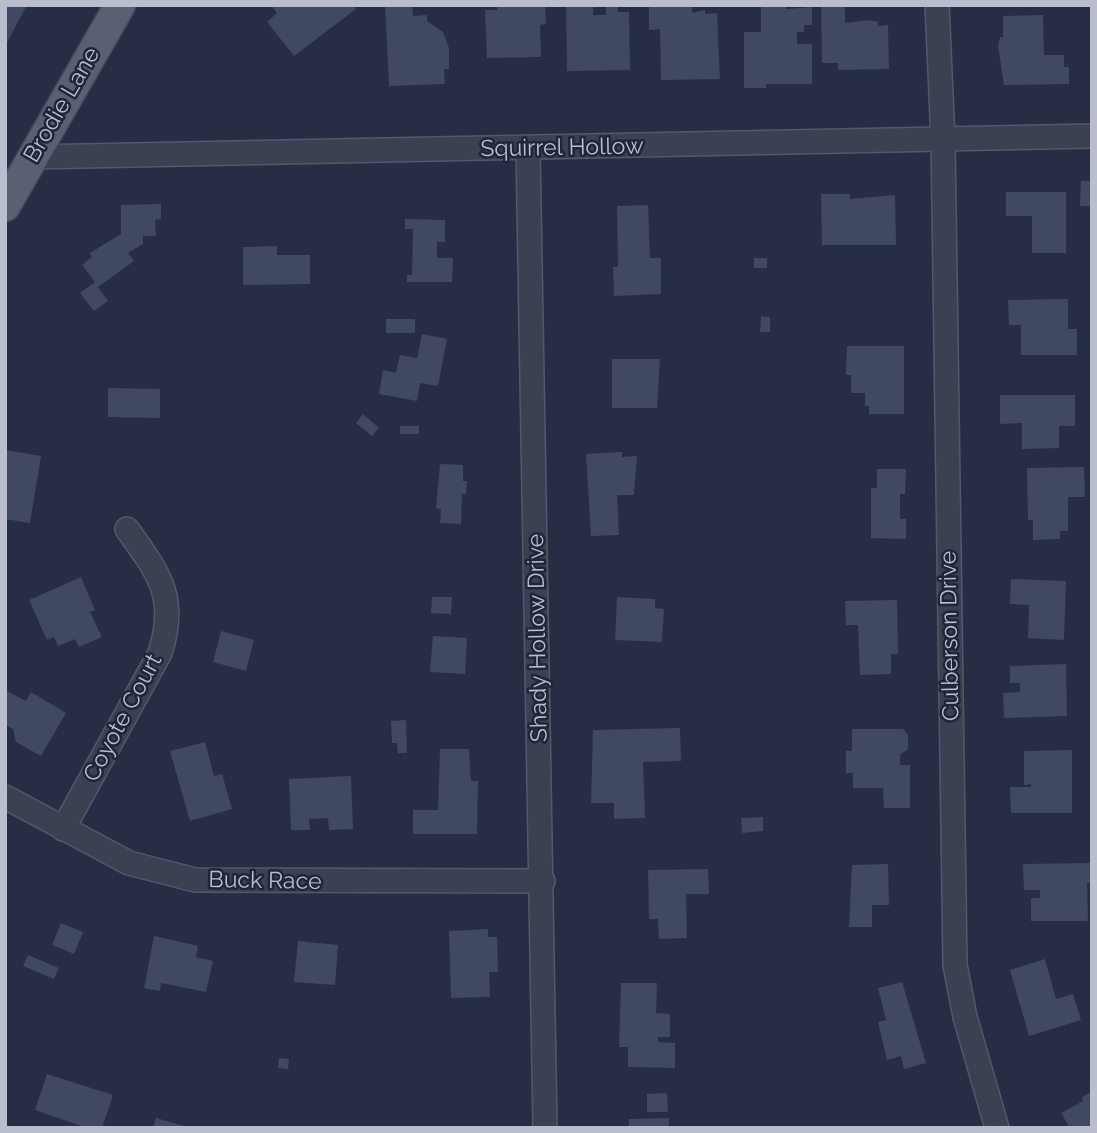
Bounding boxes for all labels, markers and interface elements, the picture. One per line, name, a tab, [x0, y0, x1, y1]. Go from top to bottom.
street label: Brodie Lane	[18, 43, 106, 167]
street label: Squirrel Hollow	[480, 133, 644, 163]
street label: Shady Hollow Drive	[522, 534, 554, 742]
street label: Culberson Drive	[935, 551, 965, 721]
street label: Coyote Court	[78, 650, 168, 786]
street label: Buck Race	[208, 866, 322, 896]

